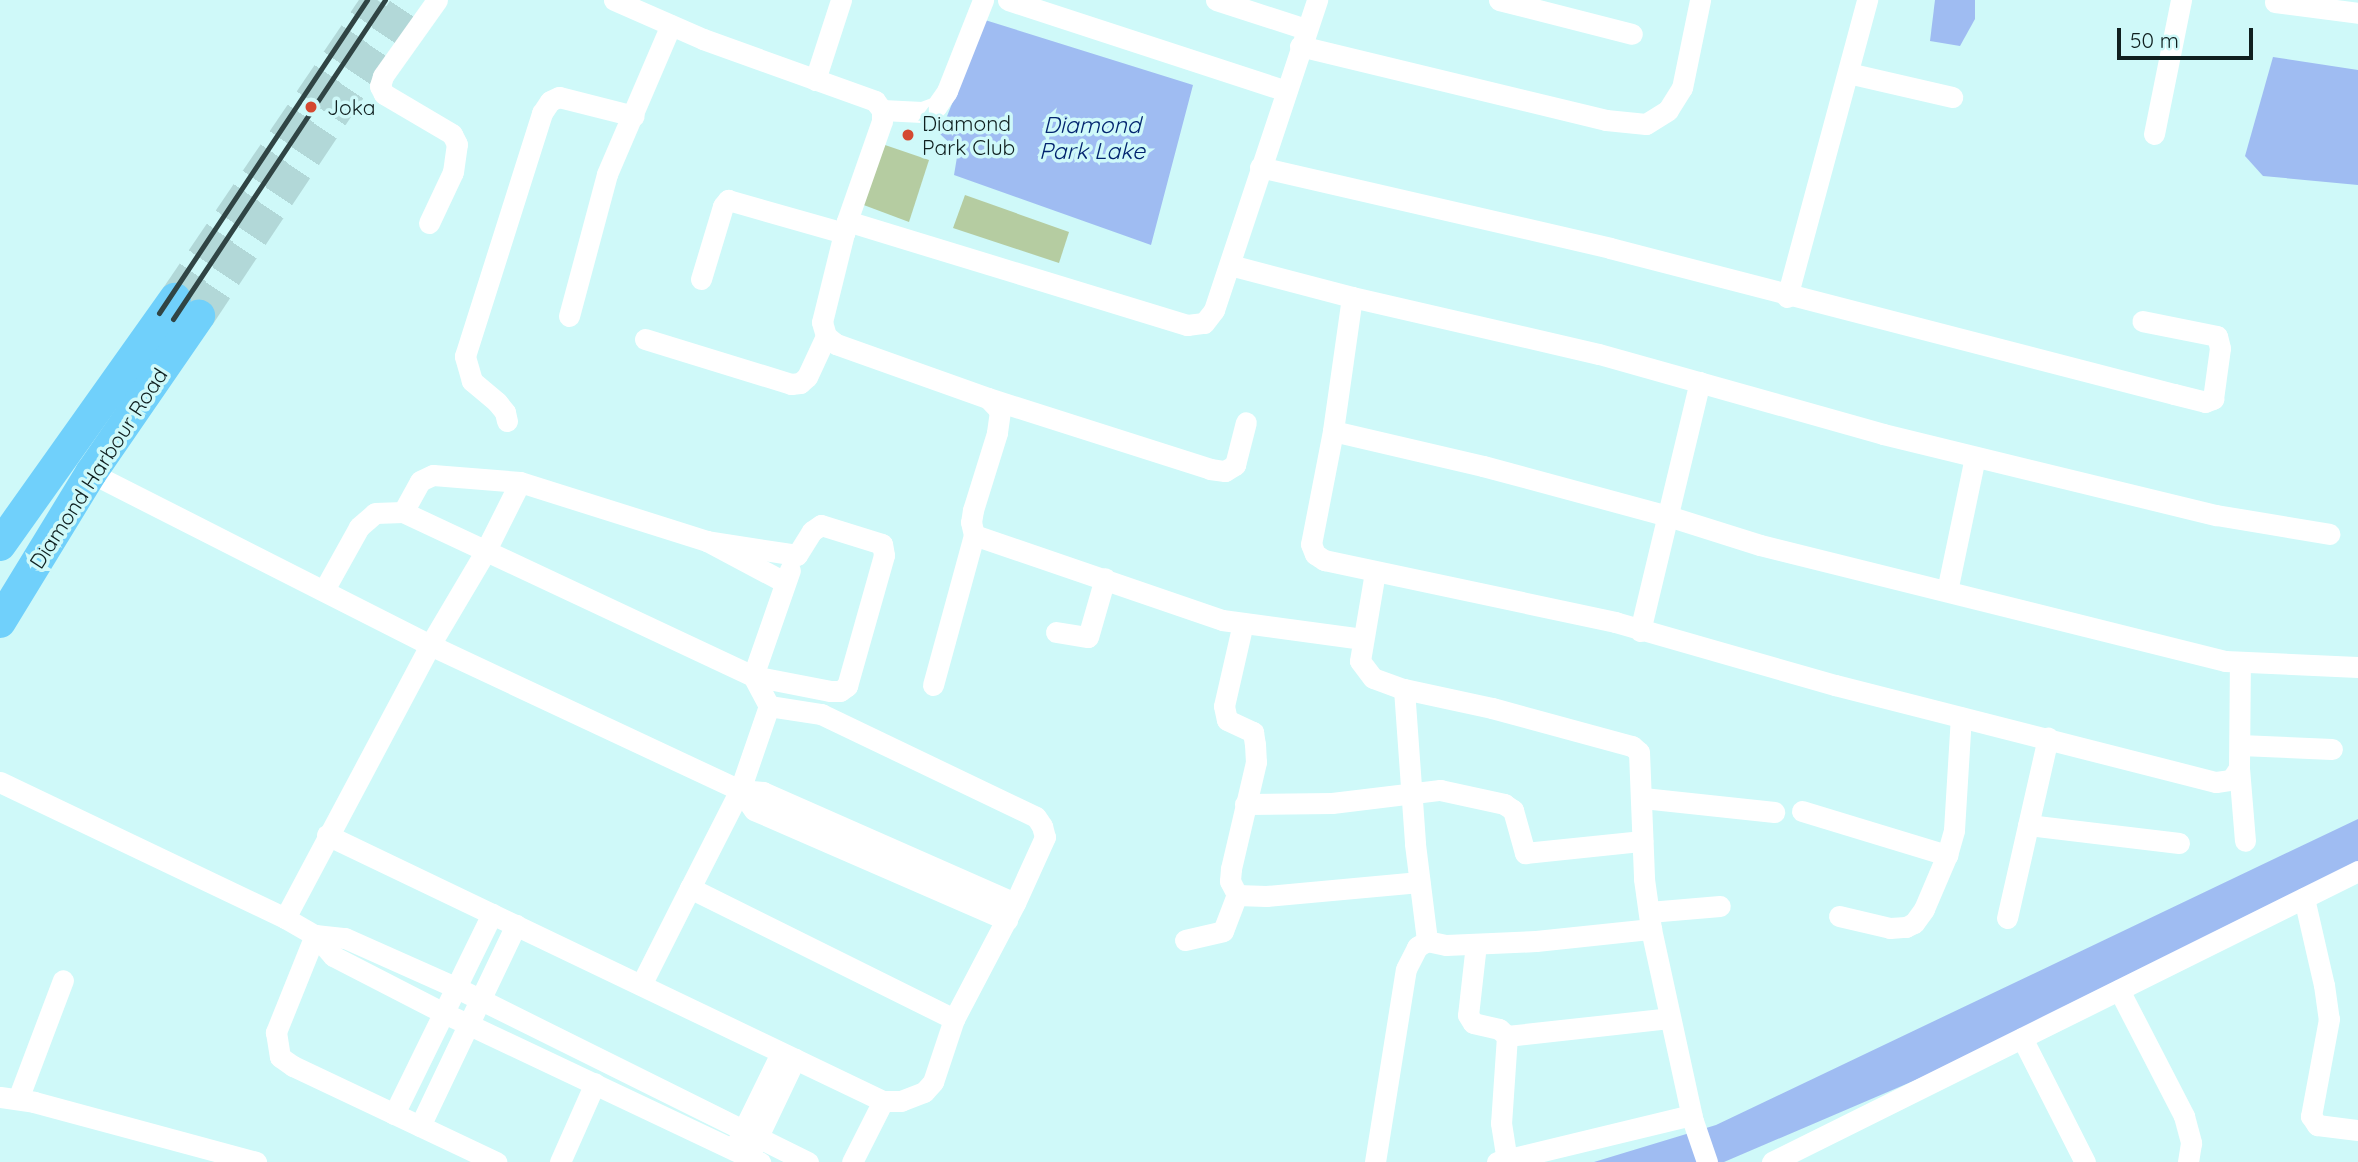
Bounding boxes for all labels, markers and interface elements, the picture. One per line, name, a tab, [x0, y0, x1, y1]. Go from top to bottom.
scale bar	[2120, 14, 2256, 58]
text: 50 m	[2130, 27, 2179, 53]
place label: Joka	[327, 94, 376, 120]
marker: Joka	[301, 97, 321, 117]
place label: Diamond Park Club	[922, 110, 1015, 160]
water label: Diamond Park Lake	[1039, 111, 1145, 165]
marker: Diamond Park Club	[900, 127, 916, 143]
street label: Diamond Harbour Road	[24, 363, 172, 573]

